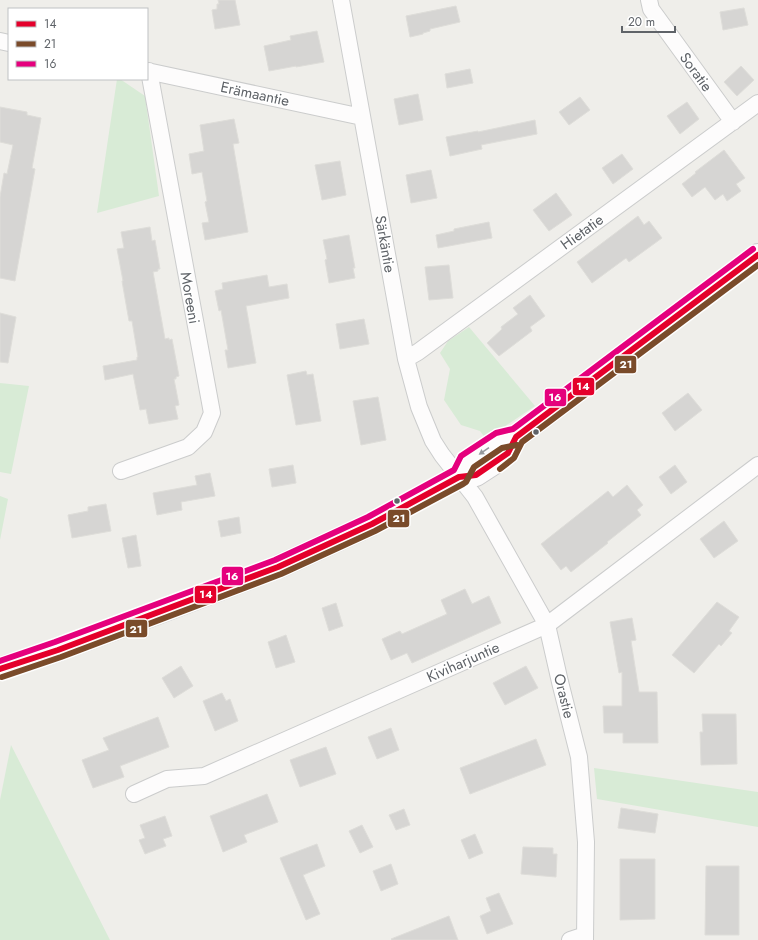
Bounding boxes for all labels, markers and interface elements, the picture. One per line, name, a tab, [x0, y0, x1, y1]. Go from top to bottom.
legend	[8, 8, 148, 80]
scale bar	[622, 8, 675, 34]
text: 20 m	[628, 13, 655, 31]
text: 14	[44, 15, 56, 33]
text: 21	[44, 35, 56, 53]
street label: Soratie	[674, 48, 718, 96]
text: 16	[44, 55, 56, 73]
street label: Erämaantie	[219, 76, 292, 112]
street label: Hietatie	[556, 209, 608, 255]
street label: Särkäntie	[369, 214, 401, 275]
street label: Moreeni	[175, 270, 205, 326]
line badge: 21	[614, 355, 637, 374]
text: 21	[620, 356, 632, 372]
line badge: 14	[572, 377, 595, 396]
text: 14	[576, 378, 590, 394]
line badge: 16	[544, 388, 567, 407]
text: 16	[549, 389, 561, 405]
unlabelled marker	[531, 427, 541, 437]
one-way arrow	[478, 447, 489, 455]
unlabelled marker	[392, 496, 402, 506]
line badge: 21	[387, 509, 410, 528]
text: 21	[393, 510, 405, 526]
line badge: 16	[221, 566, 244, 586]
text: 16	[226, 568, 238, 584]
line badge: 14	[194, 585, 217, 604]
text: 14	[199, 586, 213, 602]
line badge: 21	[125, 619, 148, 638]
text: 21	[130, 621, 142, 637]
street label: Kiviharjuntie	[423, 636, 503, 688]
street label: Orastie	[548, 671, 580, 721]

